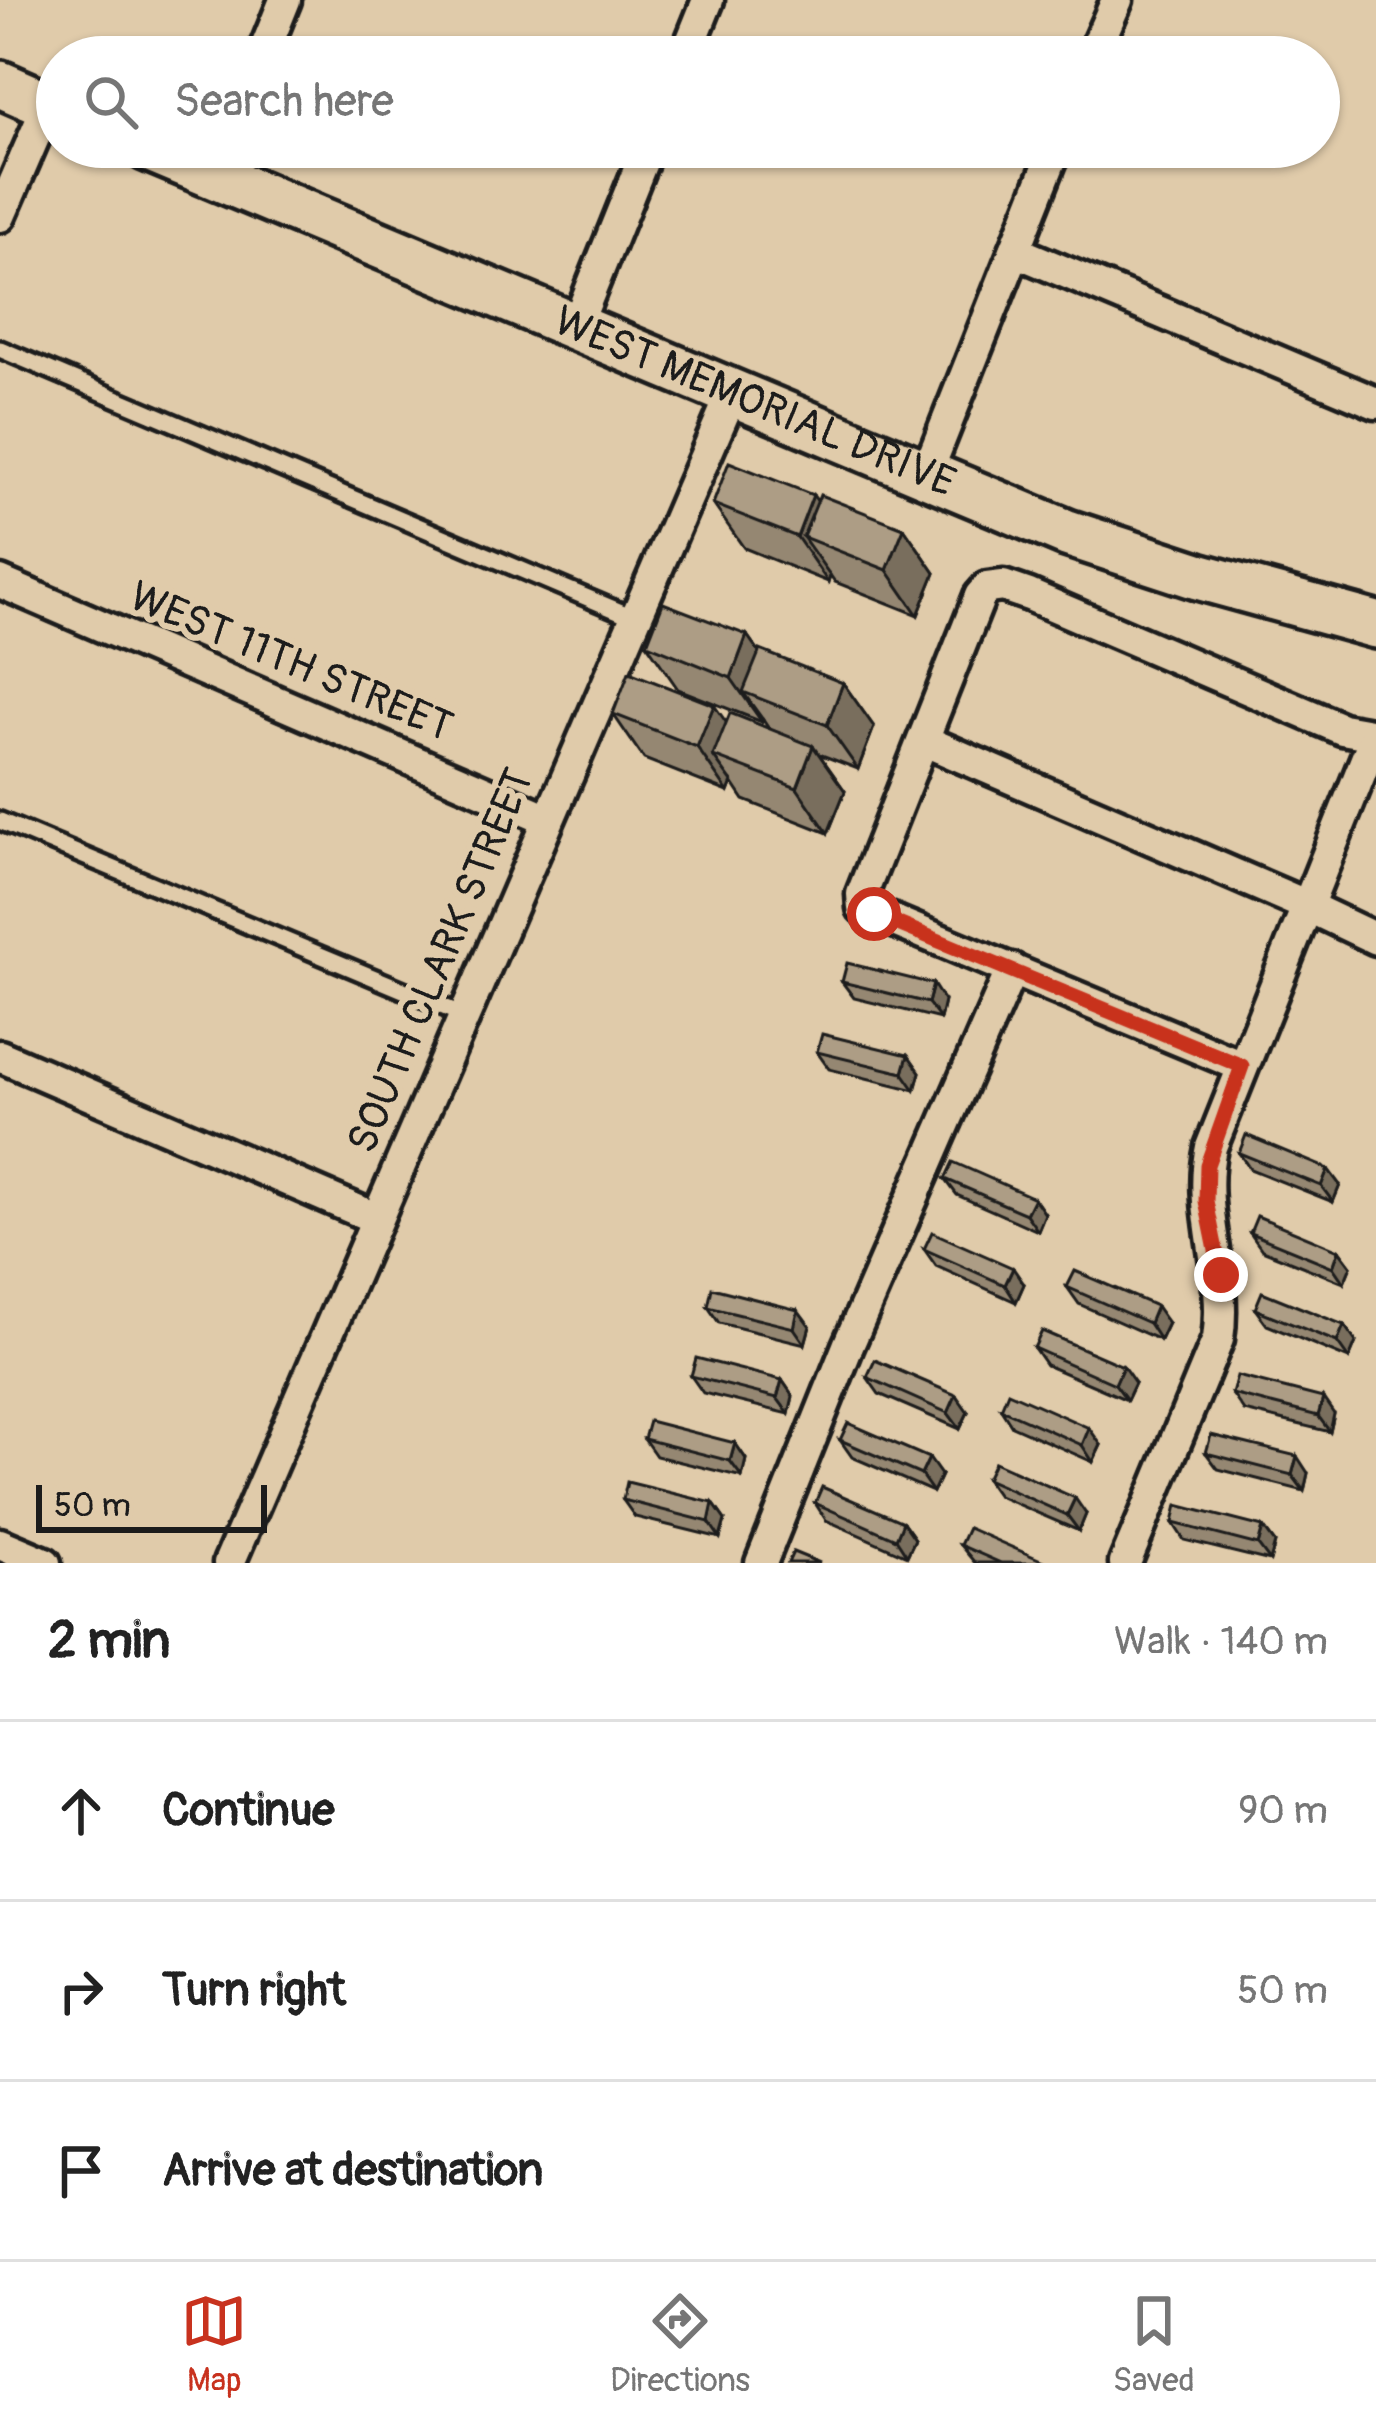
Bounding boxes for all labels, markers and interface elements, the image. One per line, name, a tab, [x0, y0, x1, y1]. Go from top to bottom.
search box	[36, 36, 1340, 168]
icon: search	[78, 69, 144, 135]
text: Search here	[174, 74, 394, 130]
street label: WEST MEMORIAL DRIVE	[547, 295, 963, 509]
street label: WEST 11TH STREET	[122, 571, 460, 753]
street label: SOUTH CLARK STREET	[336, 761, 546, 1161]
route start	[847, 887, 901, 941]
route end	[1194, 1248, 1248, 1302]
scale bar	[36, 1479, 267, 1532]
text: 50 m	[54, 1485, 131, 1526]
text: 2 min	[48, 1609, 170, 1673]
text: Walk · 140 m	[1114, 1617, 1328, 1666]
icon: ahead	[48, 1778, 114, 1844]
text: Continue	[162, 1783, 335, 1839]
text: 90 m	[1238, 1786, 1328, 1835]
icon: right	[48, 1958, 114, 2024]
text: Turn right	[162, 1963, 346, 2019]
text: 50 m	[1237, 1966, 1328, 2015]
icon: arrive	[48, 2138, 114, 2204]
text: Arrive at destination	[162, 2143, 543, 2199]
tab: Map	[181, 2288, 247, 2401]
tab: Directions	[610, 2288, 750, 2401]
tab: Saved	[1113, 2288, 1195, 2401]

